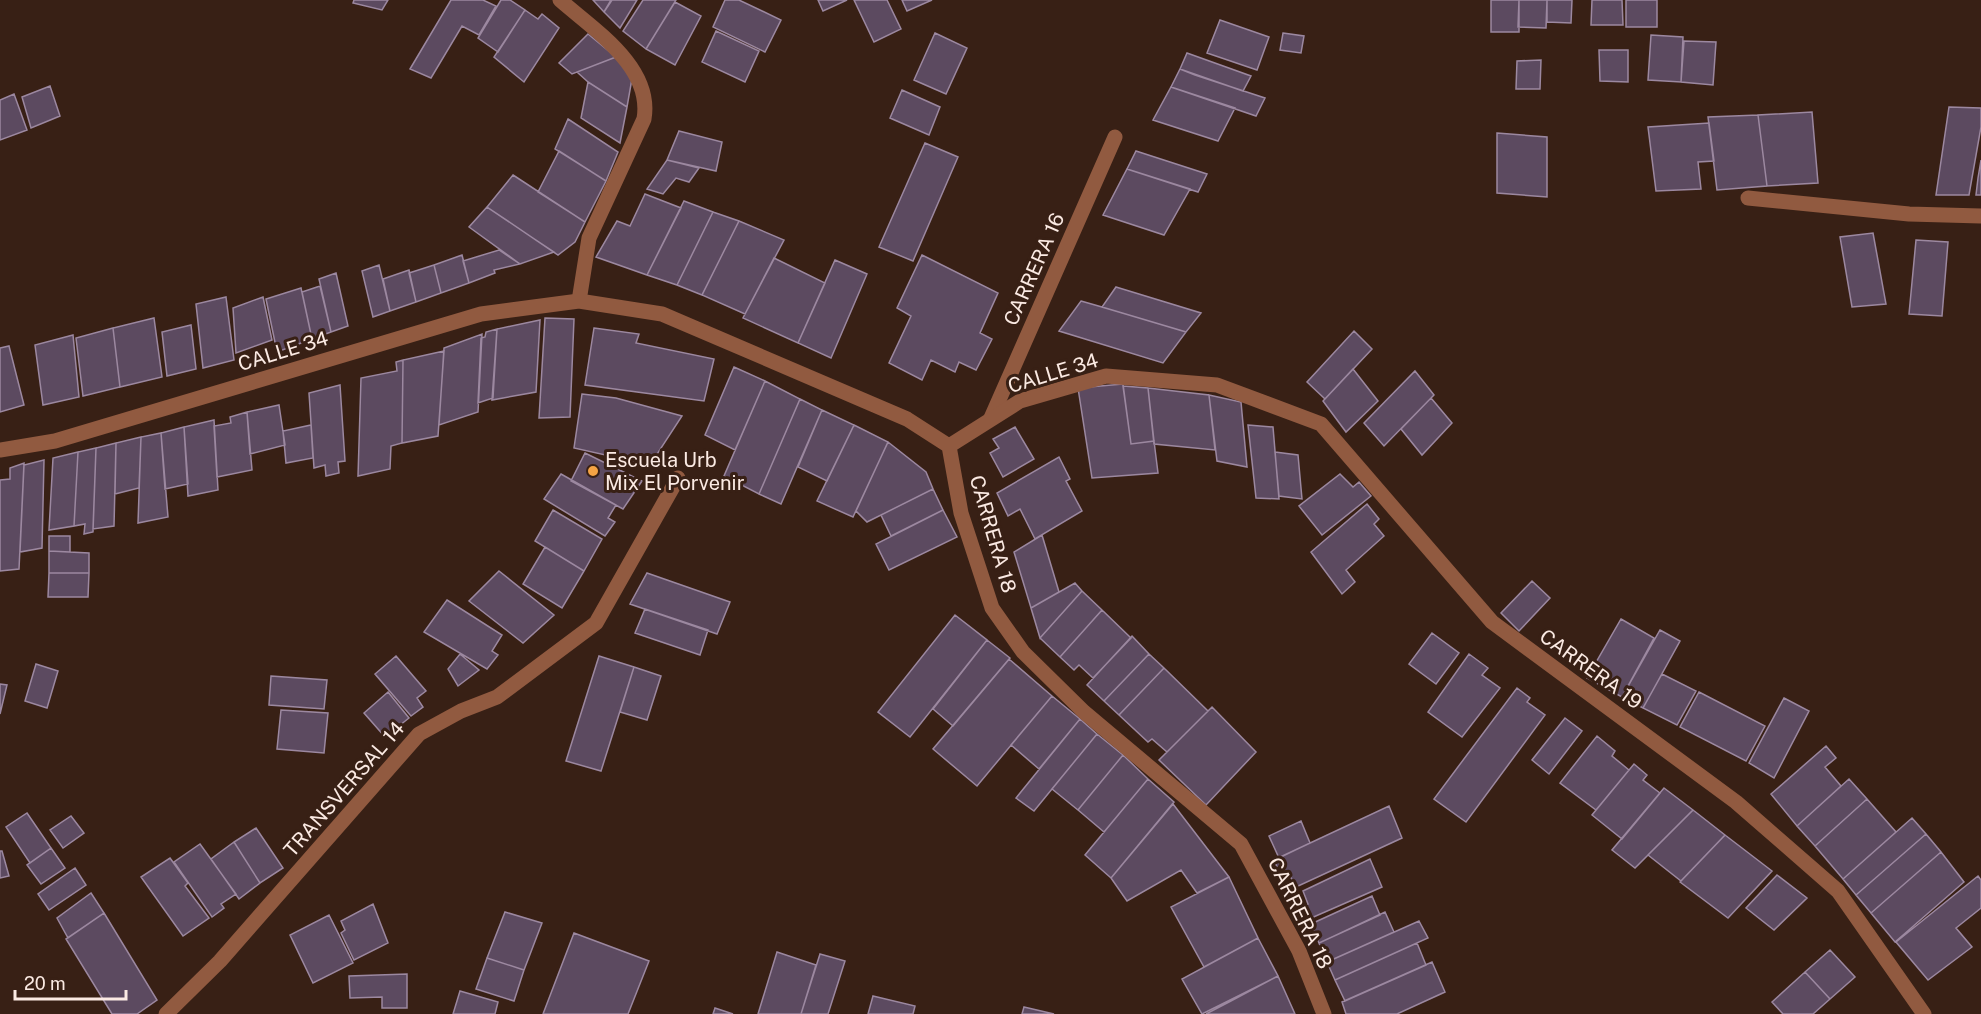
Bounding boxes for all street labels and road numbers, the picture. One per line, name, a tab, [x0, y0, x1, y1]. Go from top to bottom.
street label: CARRERA 16	[999, 209, 1069, 329]
street label: CALLE 34	[235, 326, 331, 376]
street label: CALLE 34	[1005, 348, 1101, 398]
street label: CARRERA 18	[965, 473, 1021, 595]
street label: CARRERA 19	[1535, 624, 1647, 714]
street label: TRANSVERSAL 14	[279, 716, 409, 862]
street label: CARRERA 18	[1263, 853, 1337, 973]

